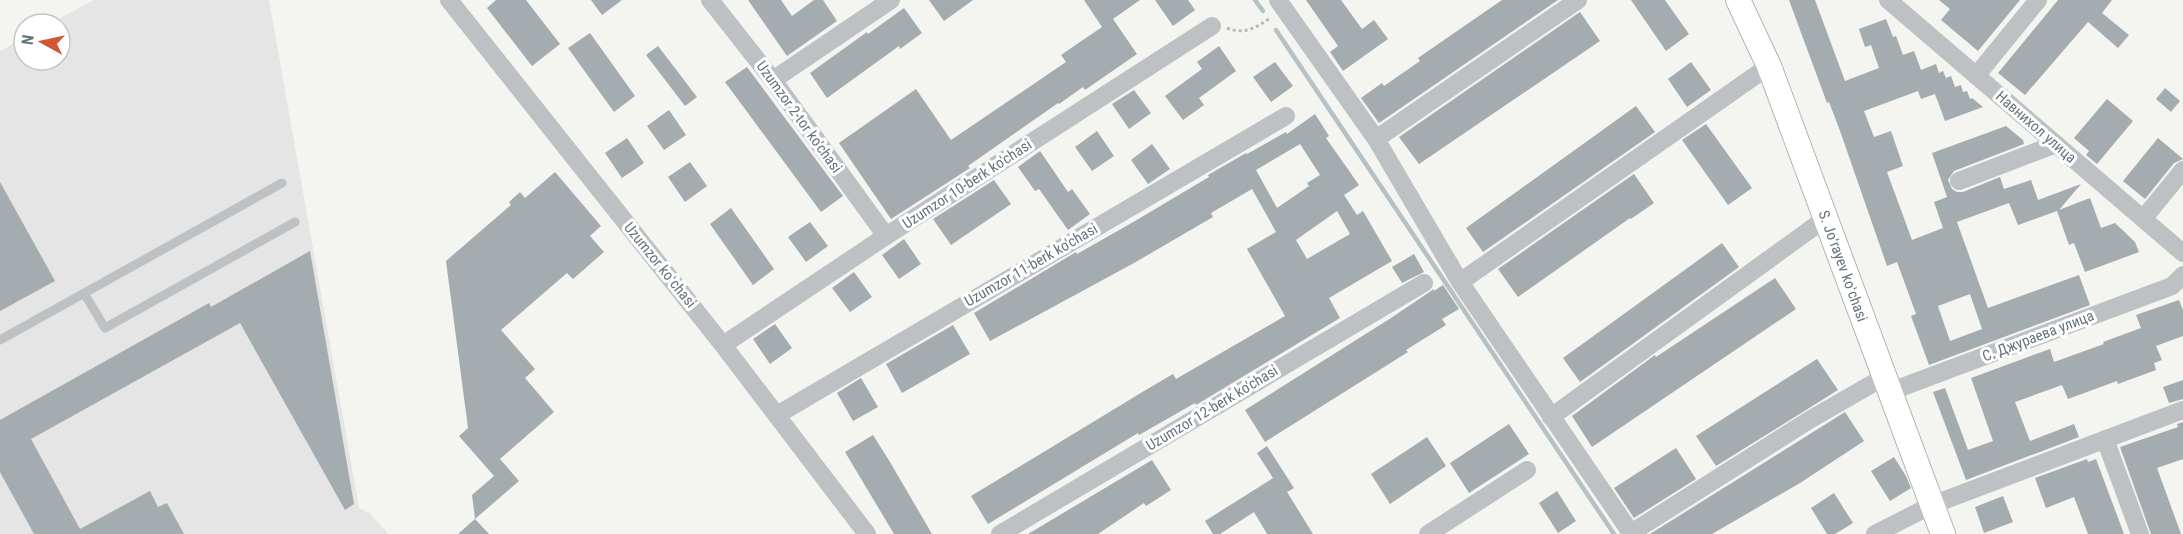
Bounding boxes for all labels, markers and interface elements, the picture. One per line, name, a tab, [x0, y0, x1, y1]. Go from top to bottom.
north arrow	[12, 12, 72, 72]
text: N	[18, 34, 38, 46]
street label: Uzumzor 2-tor ko'chasi	[752, 58, 846, 176]
street label: Навнихол улица	[1992, 87, 2080, 167]
street label: Uzumzor 10-berk ko'chasi	[899, 135, 1035, 233]
street label: S. Joʻrayev koʻchasi	[1815, 208, 1871, 324]
street label: Uzumzor koʻchasi	[620, 219, 700, 311]
street label: Uzumzor 11-berk ko'chasi	[961, 220, 1101, 310]
street label: С. Джураева улица	[1980, 306, 2096, 366]
street label: Uzumzor 12-berk ko'chasi	[1143, 362, 1281, 454]

